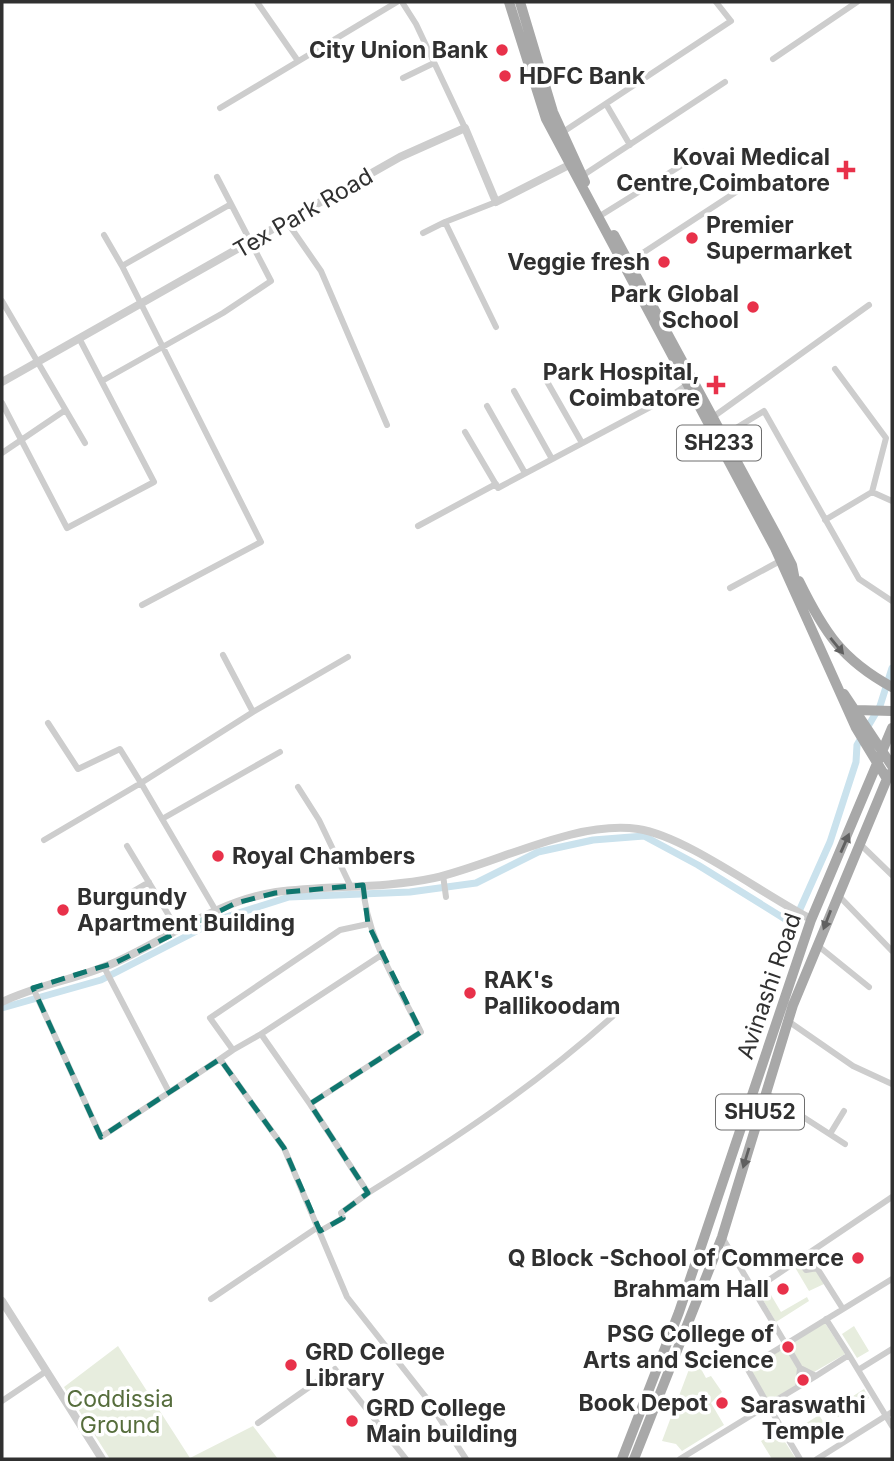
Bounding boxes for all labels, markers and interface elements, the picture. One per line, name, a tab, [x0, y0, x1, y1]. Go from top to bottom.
place label: City Union Bank	[309, 36, 489, 64]
marker: City Union Bank	[494, 42, 510, 58]
place label: HDFC Bank	[519, 62, 646, 90]
marker: HDFC Bank	[497, 68, 513, 84]
place label: Kovai Medical Centre,Coimbatore	[616, 143, 830, 197]
marker: Kovai Medical Centre,Coimbatore	[836, 160, 856, 180]
street label: Tex Park Road	[228, 162, 378, 264]
place label: Premier Supermarket	[706, 211, 853, 265]
marker: Premier Supermarket	[684, 230, 700, 246]
place label: Veggie fresh	[507, 248, 650, 276]
marker: Veggie fresh	[656, 254, 672, 270]
place label: Park Global School	[611, 280, 739, 334]
marker: Park Global School	[745, 299, 761, 315]
place label: Park Hospital, Coimbatore	[543, 358, 700, 412]
marker: Park Hospital, Coimbatore	[706, 375, 726, 395]
road number: SH233	[677, 426, 761, 460]
one-way arrow	[829, 637, 844, 654]
one-way arrow	[840, 832, 851, 853]
place label: Royal Chambers	[232, 842, 415, 870]
marker: Royal Chambers	[210, 848, 226, 864]
place label: Burgundy Apartment Building	[77, 883, 295, 937]
marker: Burgundy Apartment Building	[55, 902, 71, 918]
street label: Avinashi Road	[731, 909, 807, 1063]
one-way arrow	[821, 909, 832, 930]
place label: RAK's Pallikoodam	[484, 966, 621, 1020]
marker: RAK's Pallikoodam	[462, 985, 478, 1001]
road number: SHU52	[716, 1094, 804, 1130]
one-way arrow	[740, 1148, 750, 1169]
place label: Q Block -School of Commerce	[508, 1244, 844, 1272]
marker: Q Block -School of Commerce	[850, 1250, 866, 1266]
place label: Brahmam Hall	[613, 1275, 769, 1303]
marker: Brahmam Hall	[775, 1281, 791, 1297]
place label: PSG College of Arts and Science	[583, 1320, 774, 1374]
place label: GRD College Library	[305, 1338, 445, 1392]
marker: PSG College of Arts and Science	[780, 1339, 796, 1355]
marker: GRD College Library	[283, 1357, 299, 1373]
marker: Saraswathi Temple	[795, 1372, 811, 1388]
park label: Coddissia Ground	[66, 1385, 174, 1439]
place label: Book Depot	[578, 1389, 709, 1417]
place label: Saraswathi Temple	[740, 1391, 866, 1445]
place label: GRD College Main building	[366, 1394, 518, 1448]
marker: Book Depot	[714, 1395, 730, 1411]
marker: GRD College Main building	[344, 1413, 360, 1429]

